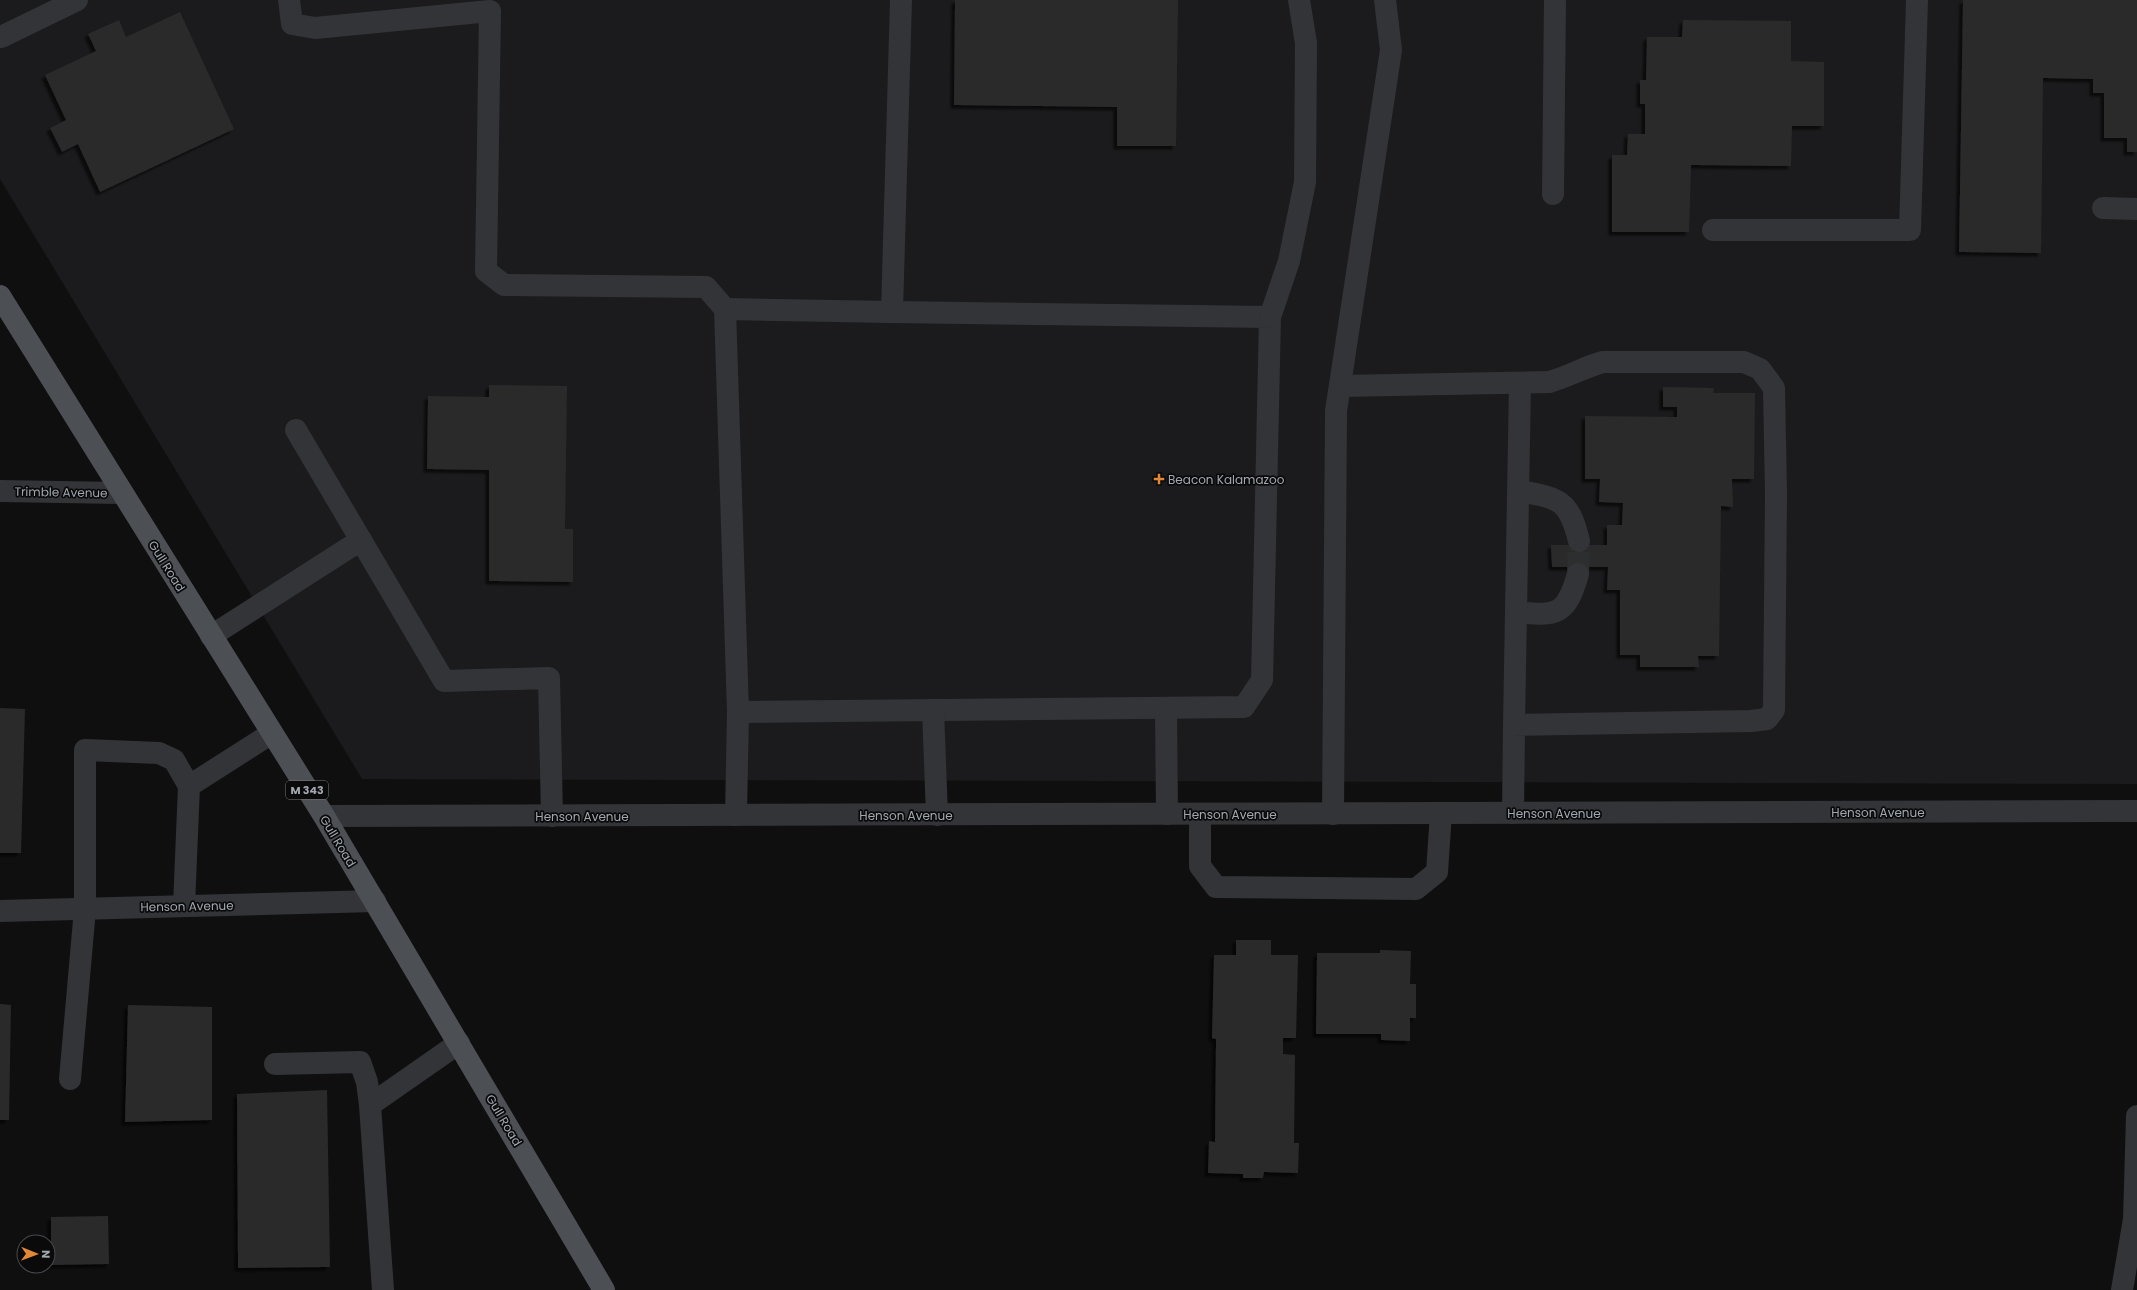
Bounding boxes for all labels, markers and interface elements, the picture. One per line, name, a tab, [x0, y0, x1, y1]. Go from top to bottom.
place label: Beacon Kalamazoo	[1168, 471, 1285, 488]
marker: Beacon Kalamazoo	[1153, 473, 1165, 485]
street label: Trimble Avenue	[14, 483, 108, 501]
street label: Gull Road	[145, 537, 189, 595]
road number: M 343	[286, 781, 328, 799]
street label: Henson Avenue	[1831, 804, 1925, 821]
street label: Henson Avenue	[1507, 805, 1601, 822]
street label: Henson Avenue	[1183, 806, 1277, 823]
street label: Henson Avenue	[859, 807, 953, 824]
street label: Henson Avenue	[535, 808, 629, 825]
street label: Gull Road	[316, 812, 360, 870]
street label: Henson Avenue	[140, 897, 234, 915]
street label: Gull Road	[482, 1091, 526, 1149]
north arrow	[16, 1234, 56, 1274]
text: N	[38, 1250, 54, 1258]

